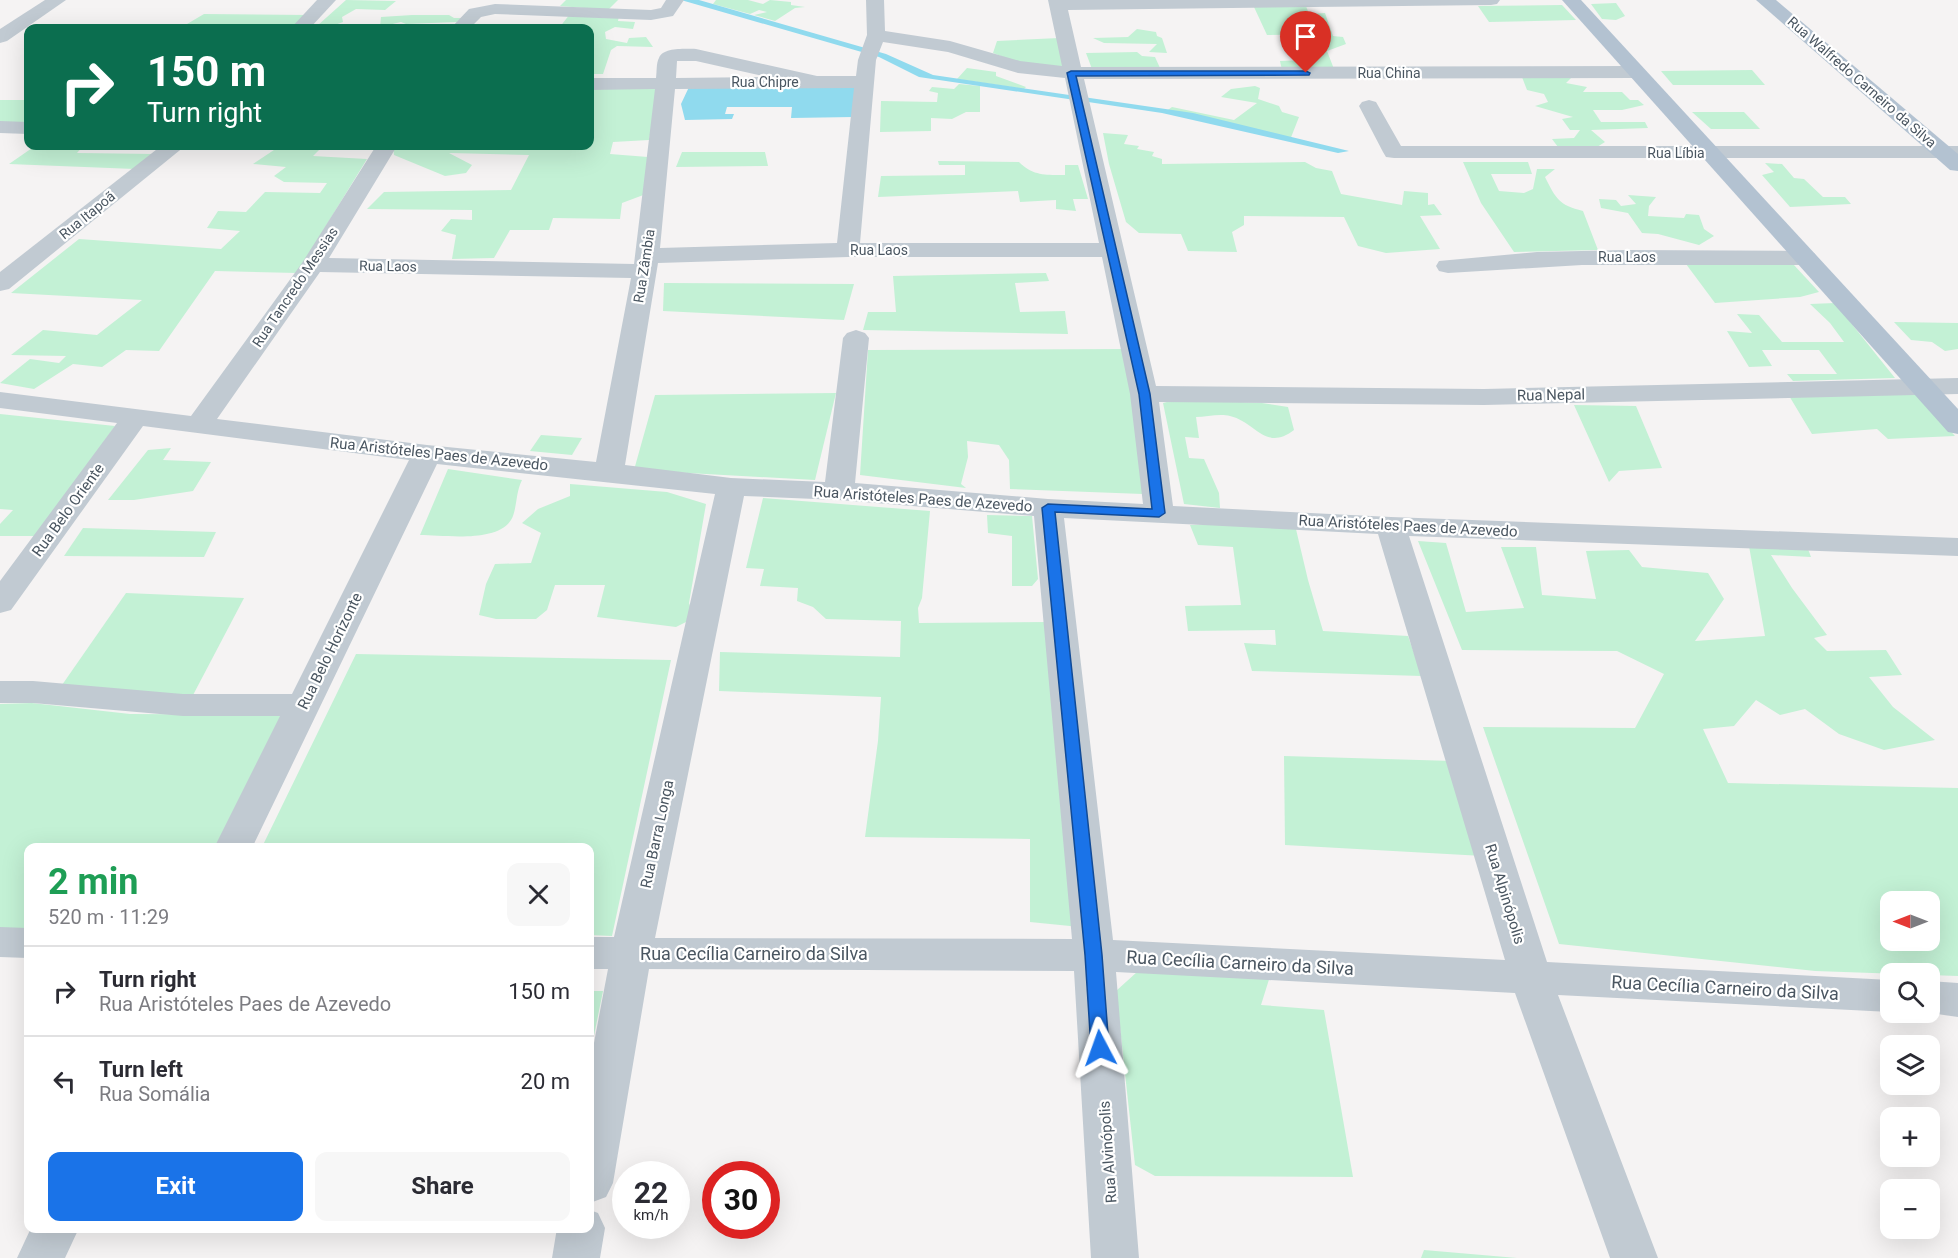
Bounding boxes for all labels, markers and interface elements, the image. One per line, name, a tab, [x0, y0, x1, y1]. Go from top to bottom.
pin	[1280, 11, 1331, 73]
street label: Rua Walfredo Carneiro da Silva	[1785, 13, 1939, 151]
icon: arrive	[1289, 20, 1322, 53]
text: 150 m	[147, 47, 266, 96]
icon: right	[48, 48, 126, 126]
street label: Rua China	[1357, 65, 1421, 81]
street label: Rua Chipre	[731, 74, 799, 90]
text: Turn right	[147, 97, 262, 129]
street label: Rua Líbia	[1647, 145, 1705, 161]
street label: Rua Itapoã	[56, 188, 118, 242]
street label: Rua Tancredo Messias	[249, 224, 341, 350]
street label: Rua Zâmbia	[630, 228, 658, 304]
street label: Rua Laos	[850, 242, 908, 258]
street label: Rua Laos	[1598, 249, 1656, 265]
street label: Rua Laos	[359, 257, 417, 275]
street label: Rua Nepal	[1517, 385, 1585, 405]
street label: Rua Aristóteles Paes de Azevedo	[329, 434, 549, 474]
street label: Rua Belo Oriente	[28, 460, 108, 560]
street label: Rua Aristóteles Paes de Azevedo	[813, 482, 1033, 516]
street label: Rua Aristóteles Paes de Azevedo	[1298, 511, 1518, 541]
street label: Rua Belo Horizonte	[294, 590, 366, 712]
street label: Rua Barra Longa	[637, 778, 677, 890]
street label: Rua Alpinópolis	[1481, 842, 1529, 946]
text: 2 min	[48, 861, 139, 903]
button: close	[507, 863, 570, 926]
north arrow	[1880, 891, 1940, 951]
map controls	[1880, 891, 1940, 1239]
text: 520 m · 11:29	[48, 905, 169, 929]
street label: Rua Cecília Carneiro da Silva	[640, 943, 868, 964]
street label: Rua Cecília Carneiro da Silva	[1126, 946, 1354, 979]
button: search	[1880, 963, 1940, 1023]
text: Turn right	[99, 967, 196, 992]
street label: Rua Cecília Carneiro da Silva	[1611, 971, 1839, 1004]
icon: right	[48, 975, 81, 1008]
text: 150 m	[508, 979, 570, 1004]
text: Rua Aristóteles Paes de Azevedo	[99, 992, 391, 1016]
position arrow	[1068, 1016, 1132, 1080]
button: layers	[1880, 1035, 1940, 1095]
text: Turn left	[99, 1057, 183, 1082]
icon: left	[48, 1065, 81, 1098]
text: 20 m	[521, 1069, 570, 1094]
text: Rua Somália	[99, 1082, 211, 1106]
street label: Rua Alvinópolis	[1095, 1100, 1121, 1204]
button: +	[1880, 1107, 1940, 1167]
button: Exit	[48, 1152, 303, 1221]
button: Share	[315, 1152, 570, 1221]
speed limit sign: 30	[702, 1161, 780, 1239]
text: 22	[634, 1175, 668, 1210]
button: −	[1880, 1179, 1940, 1239]
text: km/h	[633, 1206, 669, 1224]

